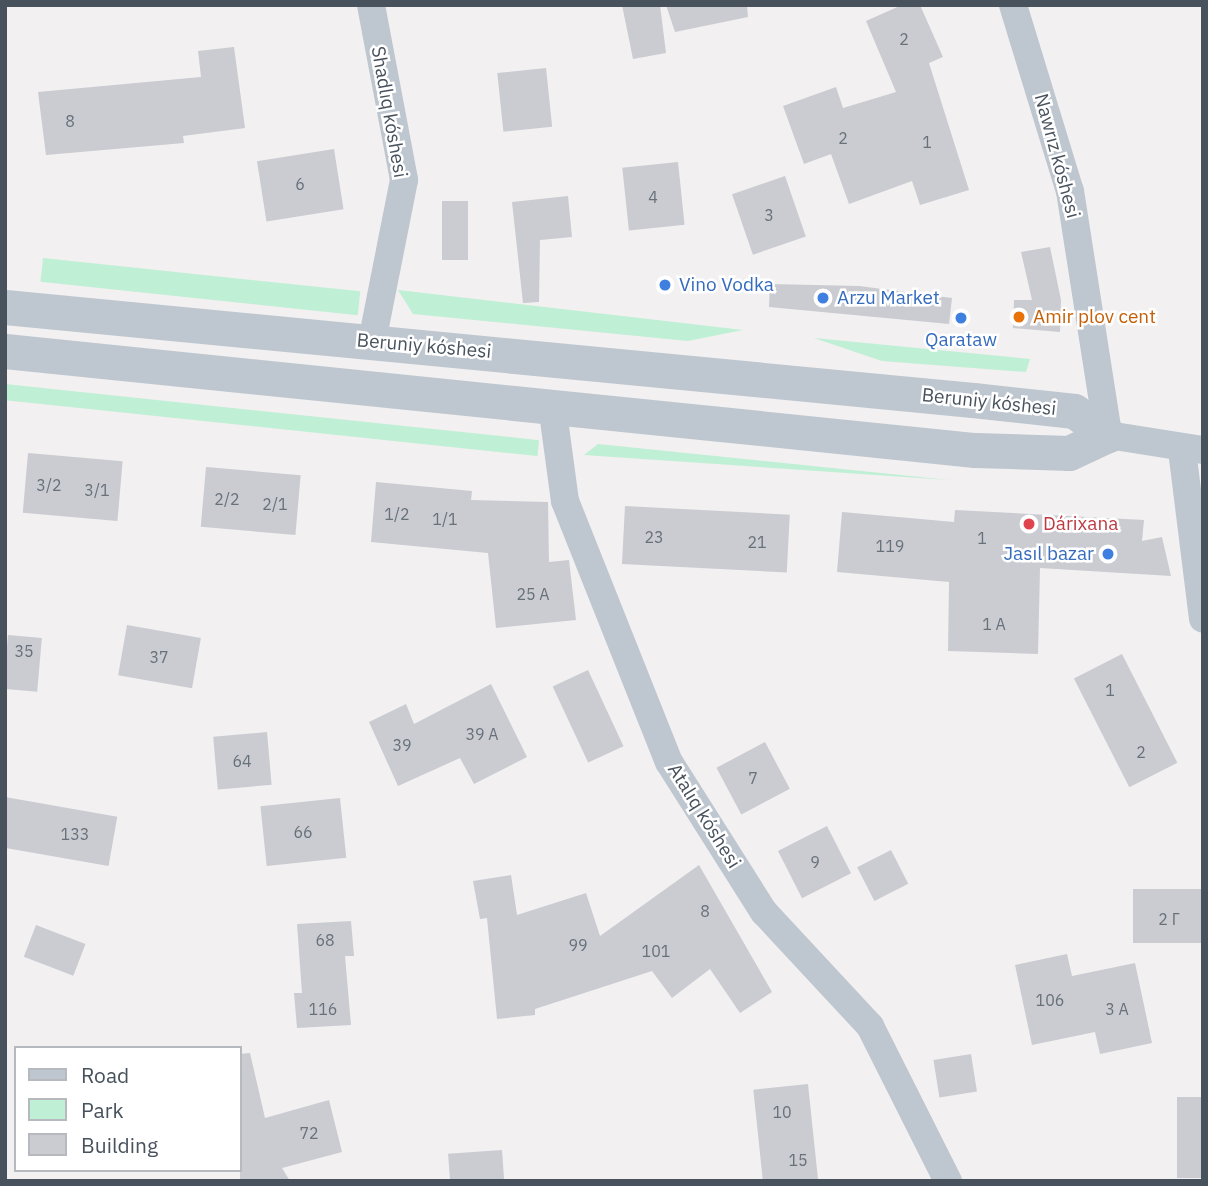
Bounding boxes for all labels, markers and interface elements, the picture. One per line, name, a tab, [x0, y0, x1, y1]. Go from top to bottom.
house number: 2	[899, 29, 909, 49]
street label: Shadlıq kóshesi	[366, 44, 412, 180]
street label: Nawrız kóshesi	[1029, 91, 1085, 221]
house number: 8	[65, 111, 75, 131]
house number: 2	[838, 128, 848, 148]
house number: 1	[922, 132, 932, 152]
house number: 6	[295, 174, 305, 194]
house number: 4	[648, 187, 658, 207]
house number: 3	[764, 205, 774, 225]
place label: Vino Vodka	[679, 274, 774, 296]
marker: Vino Vodka	[657, 277, 673, 293]
place label: Arzu Market	[837, 287, 940, 309]
marker: Arzu Market	[815, 290, 831, 306]
place label: Amir plov cent	[1033, 306, 1156, 328]
marker: Amir plov cent	[1011, 309, 1027, 325]
marker: Qarataw	[953, 310, 969, 326]
street label: Beruniy kóshesi	[356, 329, 492, 363]
place label: Qarataw	[925, 329, 997, 351]
street label: Beruniy kóshesi	[921, 384, 1057, 420]
house number: 3/2	[36, 475, 62, 495]
house number: 3/1	[84, 480, 110, 500]
house number: 2/2	[214, 489, 240, 509]
house number: 2/1	[262, 494, 288, 514]
house number: 1/2	[384, 504, 410, 524]
house number: 1/1	[432, 509, 458, 529]
place label: Dárixana	[1043, 513, 1118, 535]
marker: Dárixana	[1021, 516, 1037, 532]
house number: 23	[644, 527, 664, 547]
house number: 1	[977, 528, 987, 548]
house number: 21	[747, 532, 767, 552]
house number: 119	[876, 536, 904, 556]
place label: Jasıl bazar	[1003, 543, 1094, 565]
marker: Jasıl bazar	[1100, 546, 1116, 562]
house number: 25 А	[516, 584, 550, 604]
house number: 1 А	[982, 614, 1006, 634]
house number: 35	[14, 641, 34, 661]
house number: 37	[149, 647, 169, 667]
house number: 1	[1105, 680, 1115, 700]
house number: 39 А	[465, 724, 499, 744]
house number: 39	[392, 735, 412, 755]
house number: 2	[1136, 742, 1146, 762]
house number: 64	[232, 751, 252, 771]
street label: Atalıq kóshesi	[663, 759, 745, 873]
house number: 7	[748, 768, 758, 788]
house number: 66	[293, 822, 313, 842]
house number: 133	[61, 824, 89, 844]
house number: 9	[810, 852, 820, 872]
house number: 8	[700, 901, 710, 921]
house number: 2 Г	[1158, 909, 1180, 929]
house number: 68	[315, 930, 335, 950]
house number: 99	[568, 935, 588, 955]
house number: 101	[642, 941, 670, 961]
house number: 106	[1036, 990, 1064, 1010]
house number: 116	[309, 999, 337, 1019]
house number: 3 А	[1105, 999, 1129, 1019]
legend	[14, 1046, 242, 1172]
text: Road	[81, 1061, 129, 1089]
text: Park	[81, 1096, 124, 1124]
house number: 10	[772, 1102, 792, 1122]
house number: 72	[299, 1123, 319, 1143]
text: Building	[81, 1131, 158, 1159]
house number: 15	[788, 1150, 808, 1170]

